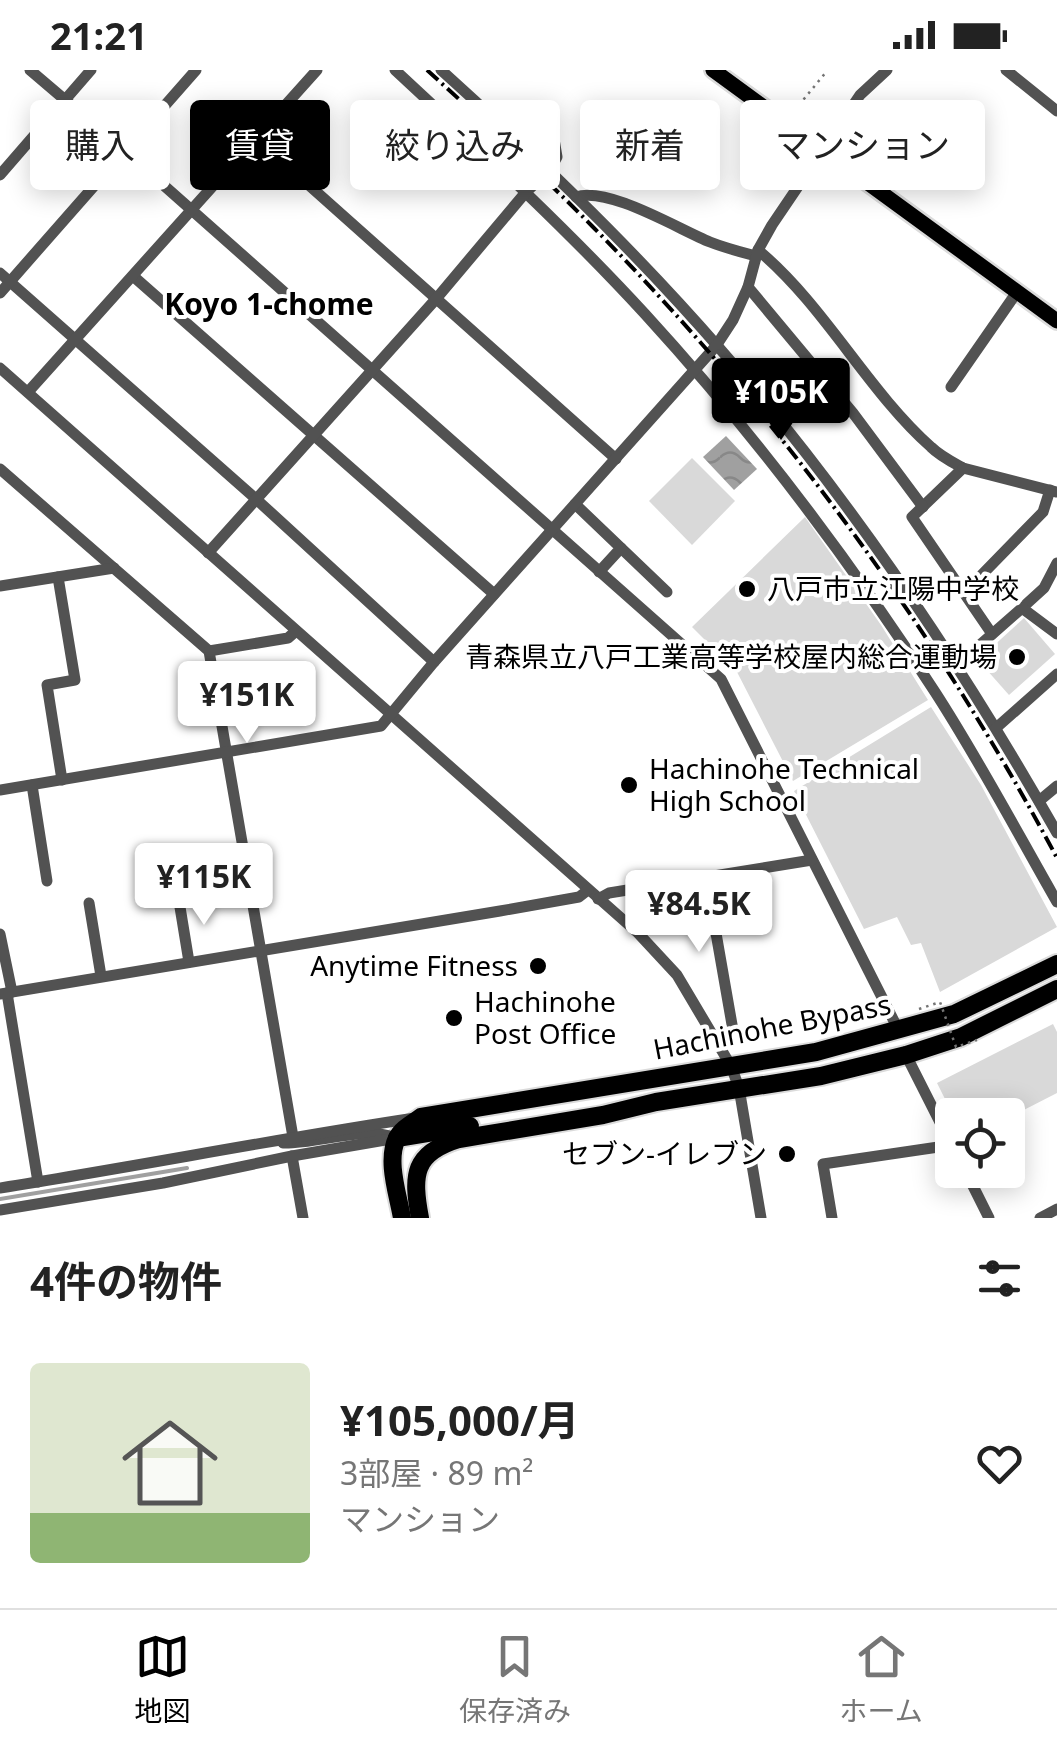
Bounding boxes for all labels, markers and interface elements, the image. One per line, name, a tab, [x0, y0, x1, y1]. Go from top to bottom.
text: 21:21	[50, 9, 148, 61]
chip: 購入	[30, 100, 170, 190]
chip: 賃貸	[190, 100, 330, 190]
chip: 絞り込み	[350, 100, 560, 190]
chip: 新着	[580, 100, 720, 190]
chip: マンション	[740, 100, 985, 190]
district label: Koyo 1-chome	[164, 283, 374, 324]
pin: ¥105K	[711, 358, 851, 443]
text: ¥105K	[734, 369, 828, 412]
place label: 八戸市立江陽中学校	[767, 569, 1019, 607]
marker: 八戸市立江陽中学校	[736, 578, 758, 600]
place label: 青森県立八戸工業高等学校屋内総合運動場	[465, 637, 997, 675]
marker: 青森県立八戸工業高等学校屋内総合運動場	[1006, 646, 1028, 668]
pin: ¥151K	[177, 661, 317, 746]
text: ¥151K	[200, 672, 294, 715]
place label: Hachinohe Technical High School	[649, 749, 919, 819]
marker: Hachinohe Technical High School	[618, 774, 640, 796]
pin: ¥115K	[134, 843, 274, 928]
text: ¥115K	[157, 854, 251, 897]
pin: ¥84.5K	[618, 870, 780, 955]
text: ¥84.5K	[647, 881, 751, 924]
place label: Anytime Fitness	[310, 946, 518, 984]
marker: Anytime Fitness	[527, 955, 549, 977]
place label: Hachinohe Post Office	[474, 982, 616, 1052]
street label: Hachinohe Bypass	[650, 984, 894, 1068]
marker: Hachinohe Post Office	[443, 1007, 465, 1029]
map controls	[935, 1098, 1025, 1188]
button: locate	[935, 1098, 1025, 1188]
place label: セブン-イレブン	[562, 1134, 767, 1172]
marker: セブン-イレブン	[776, 1143, 798, 1165]
icon: filters	[972, 1251, 1027, 1306]
text: 4件の物件	[30, 1252, 222, 1309]
text: ¥105,000/月	[340, 1391, 580, 1448]
icon: home	[110, 1403, 230, 1523]
icon: heart	[972, 1436, 1027, 1491]
text: 3部屋 · 89 m²	[340, 1451, 534, 1494]
text: マンション	[340, 1497, 500, 1540]
tab: 地図	[134, 1629, 190, 1729]
tab: 保存済み	[459, 1629, 571, 1729]
tab: ホーム	[840, 1629, 923, 1729]

